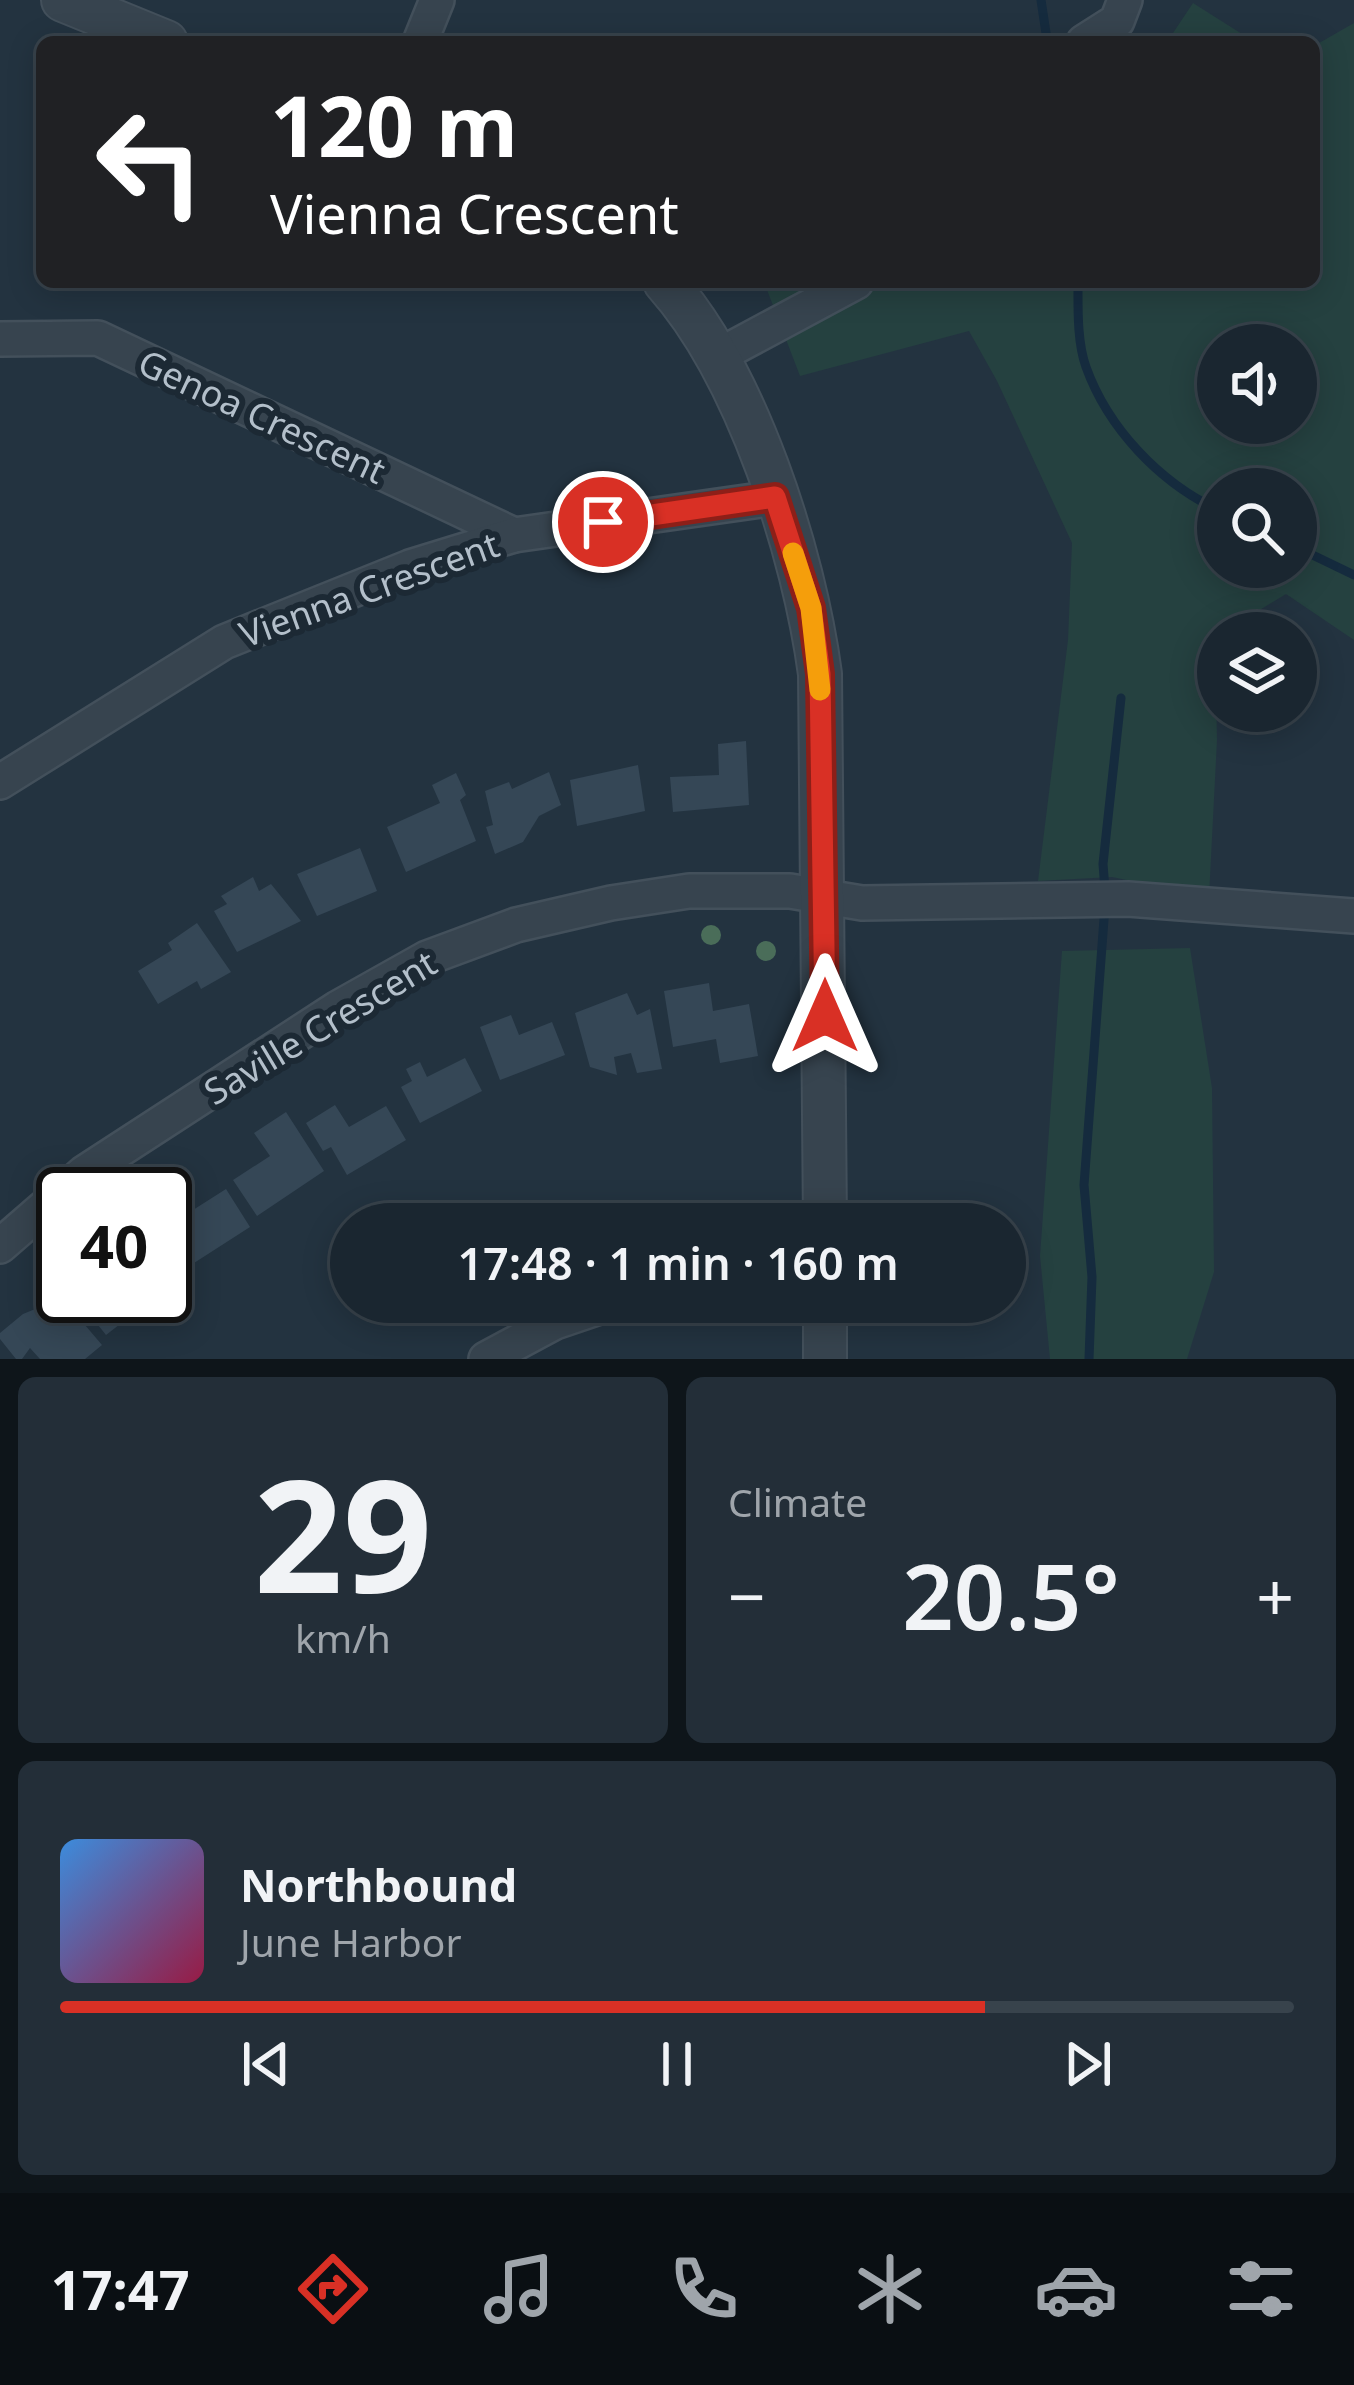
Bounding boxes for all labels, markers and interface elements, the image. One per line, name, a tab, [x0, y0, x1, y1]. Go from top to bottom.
text: 120 m	[270, 67, 518, 182]
icon: left	[72, 84, 228, 240]
text: Vienna Crescent	[270, 176, 679, 250]
map controls	[1197, 324, 1317, 732]
button: sound	[1197, 324, 1317, 444]
street label: Genoa Crescent	[130, 337, 394, 495]
button: search	[1197, 468, 1317, 588]
pin	[552, 471, 654, 573]
icon: arrive	[570, 489, 636, 555]
street label: Vienna Crescent	[233, 519, 505, 659]
button: layers	[1197, 612, 1317, 732]
street label: Saville Crescent	[195, 938, 445, 1116]
position arrow	[762, 953, 888, 1079]
speed limit sign: 40	[36, 1167, 192, 1323]
text: 17:48 · 1 min · 160 m	[457, 1232, 899, 1293]
text: 29	[254, 1426, 432, 1639]
text: Climate	[728, 1475, 867, 1528]
text: 20.5°	[902, 1534, 1120, 1656]
text: −	[728, 1550, 766, 1640]
text: +	[1256, 1550, 1294, 1640]
text: km/h	[295, 1611, 391, 1664]
text: Northbound	[240, 1854, 517, 1915]
text: June Harbor	[240, 1915, 462, 1968]
icon: previous	[233, 2031, 299, 2097]
icon: pause	[644, 2031, 710, 2097]
icon: next	[1055, 2031, 1121, 2097]
icon: directions	[291, 2247, 375, 2331]
icon: music	[477, 2247, 561, 2331]
icon: phone	[662, 2247, 746, 2331]
icon: climate	[848, 2247, 932, 2331]
icon: car	[1034, 2247, 1118, 2331]
icon: filters	[1219, 2247, 1303, 2331]
text: 17:47	[51, 2252, 190, 2326]

